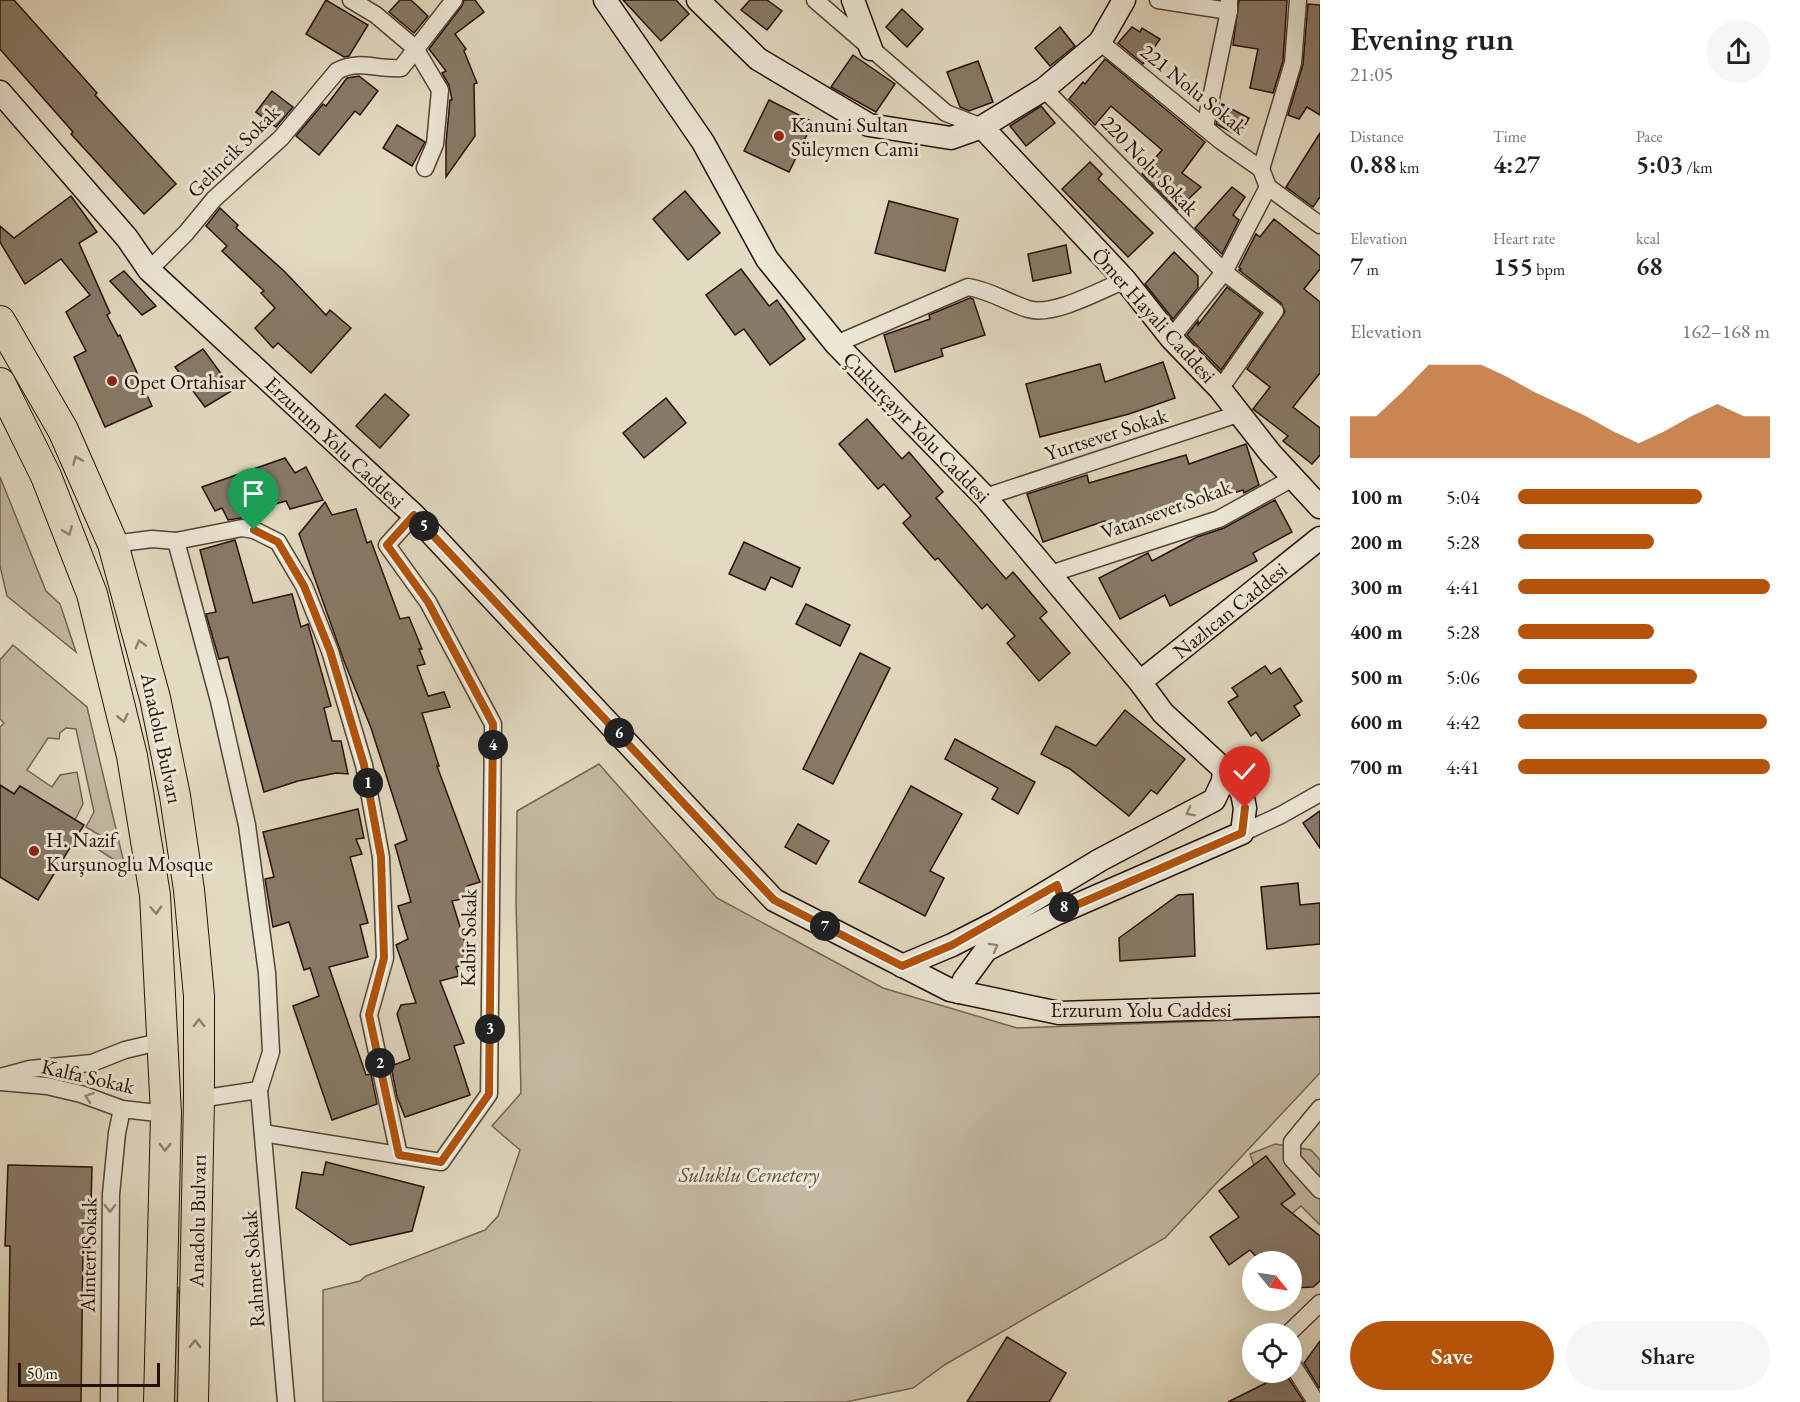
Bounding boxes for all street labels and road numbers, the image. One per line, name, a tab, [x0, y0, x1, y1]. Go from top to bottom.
street label: 221 Nolu Sokak	[1135, 38, 1254, 141]
street label: Gelincik Sokak	[181, 98, 286, 203]
street label: 220 Nolu Sokak	[1095, 109, 1205, 222]
street label: Ömer Hayali Caddesi	[1086, 242, 1222, 388]
street label: Çukurçayır Yolu Caddesi	[837, 345, 997, 509]
street label: Erzurum Yolu Caddesi	[259, 370, 411, 514]
street label: Yurtsever Sokak	[1041, 401, 1172, 467]
street label: Vatansever Sokak	[1097, 472, 1236, 545]
street label: Nazlıcan Caddesi	[1167, 556, 1293, 664]
street label: Anadolu Bulvarı	[135, 669, 189, 806]
street label: Kabir Sokak	[454, 888, 482, 987]
street label: Erzurum Yolu Caddesi	[1050, 996, 1232, 1023]
street label: Kalfa Sokak	[39, 1052, 138, 1100]
street label: Anadolu Bulvarı	[182, 1154, 212, 1289]
street label: Alınteri Sokak	[73, 1196, 103, 1314]
street label: Rahmet Sokak	[235, 1208, 271, 1329]

